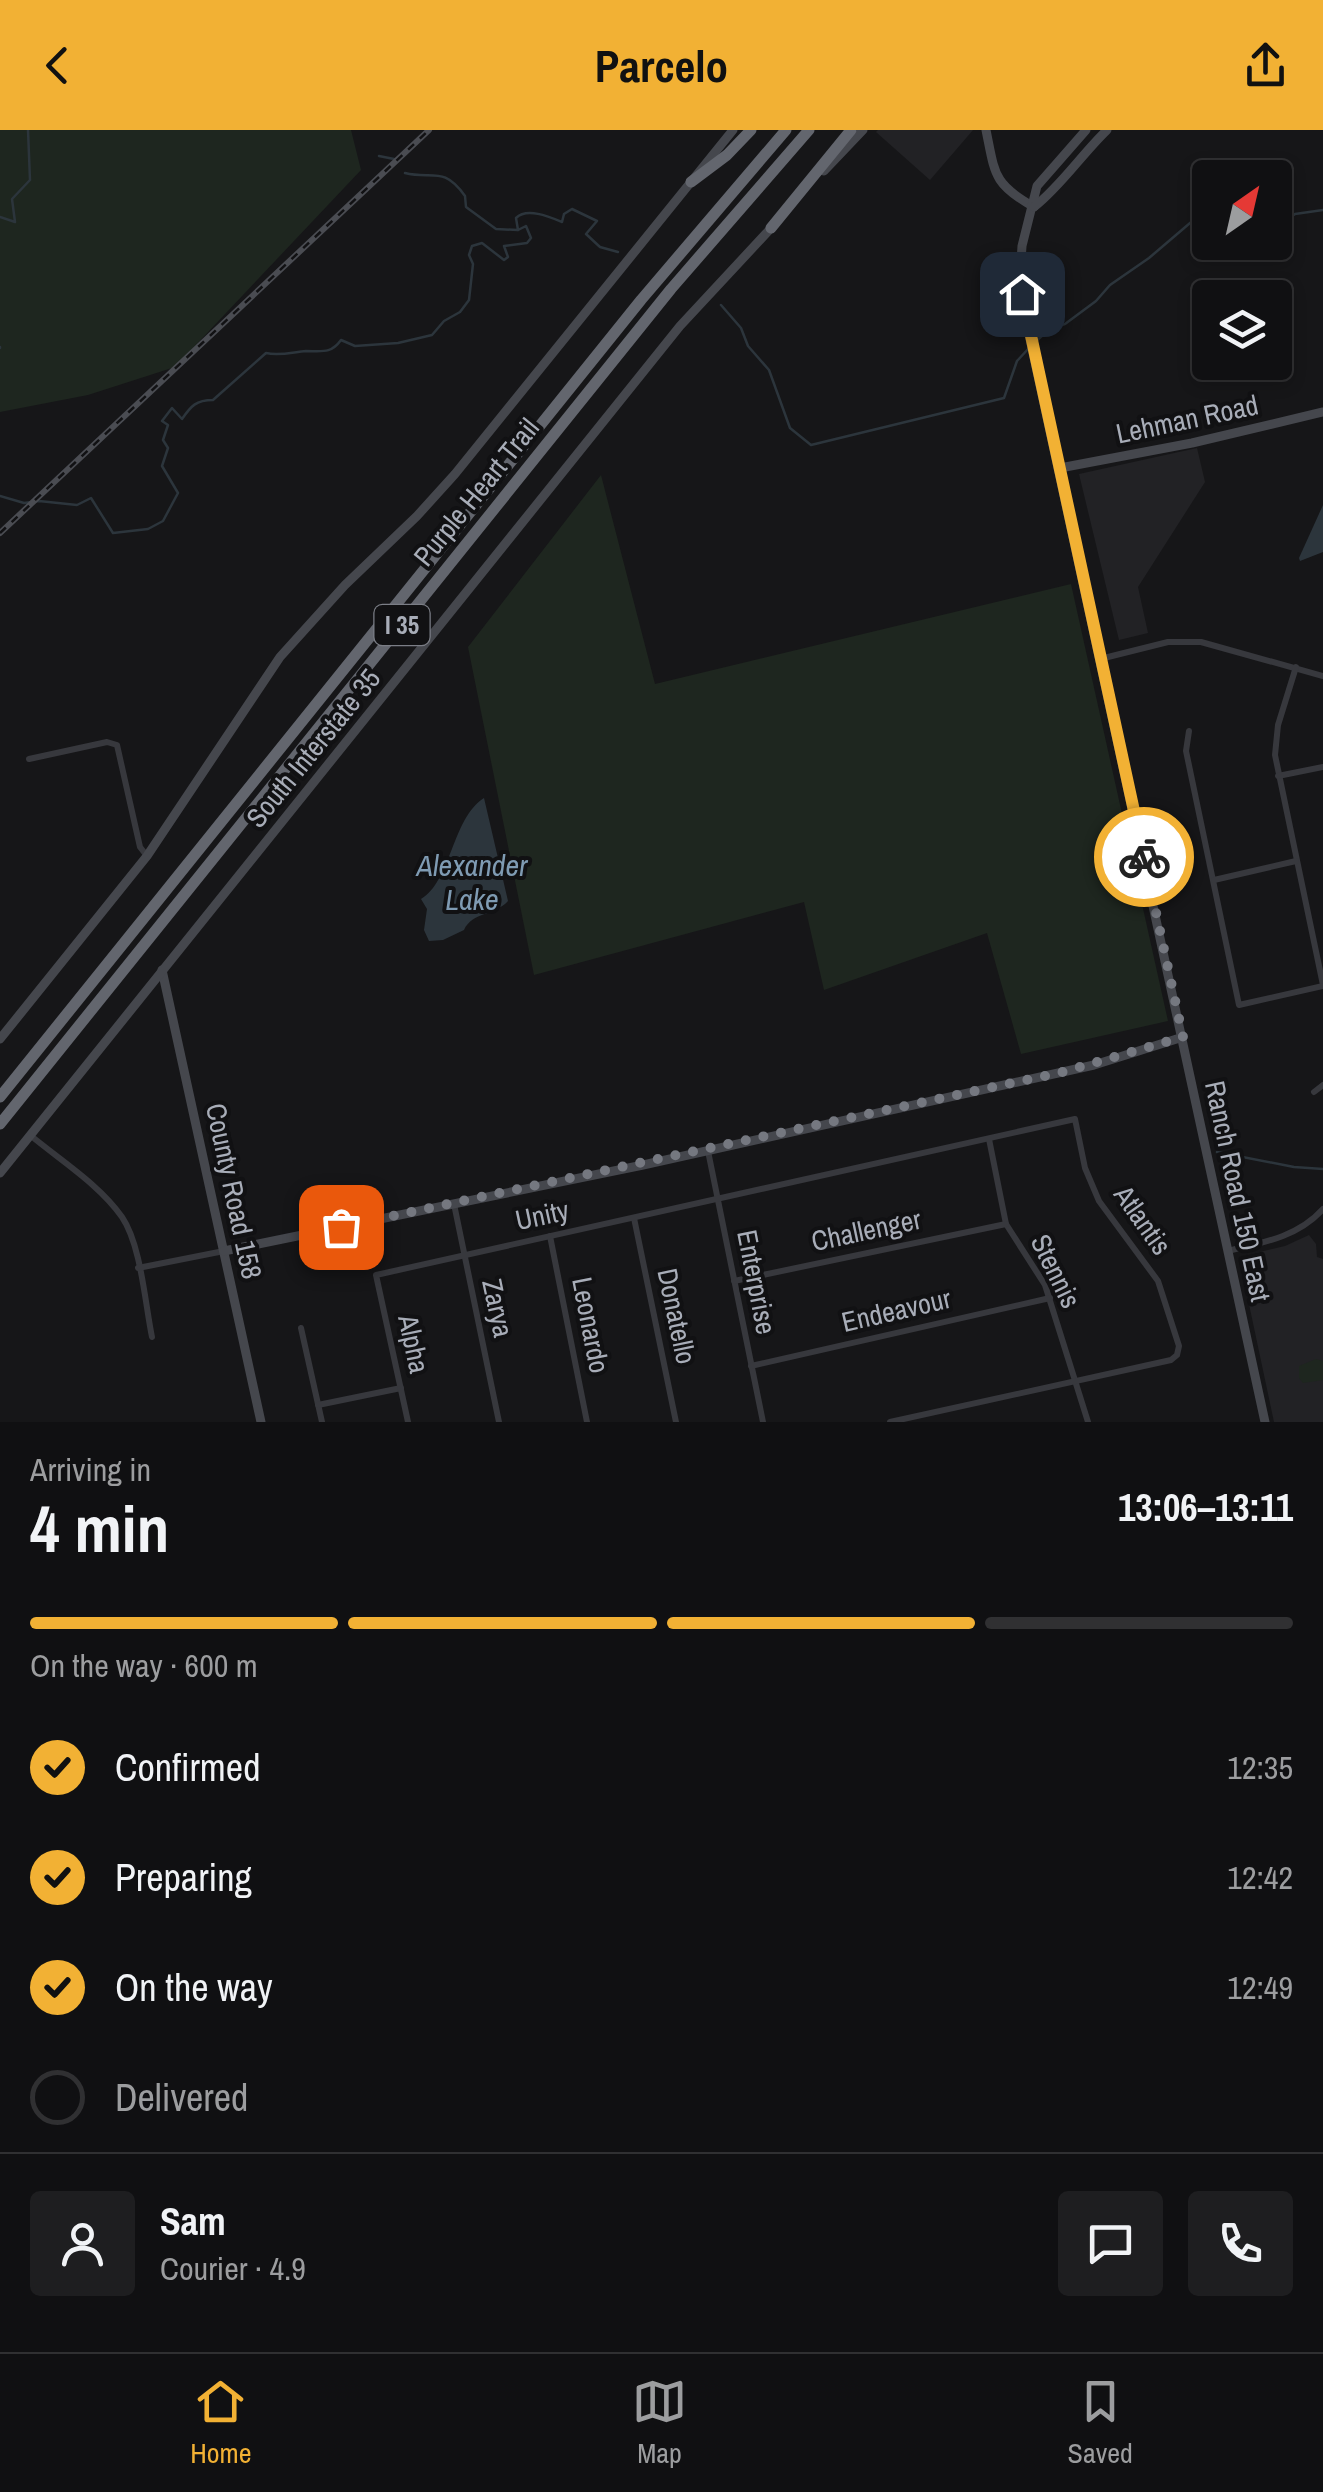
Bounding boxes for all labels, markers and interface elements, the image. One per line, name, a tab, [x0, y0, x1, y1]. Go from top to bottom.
text: Parcelo	[595, 35, 728, 96]
icon: back	[30, 38, 85, 93]
icon: share	[1238, 38, 1293, 93]
north arrow	[1192, 160, 1292, 260]
map controls	[1192, 160, 1292, 380]
pin	[980, 252, 1065, 337]
icon: home	[995, 267, 1050, 322]
button: layers	[1192, 280, 1292, 380]
street label: Lehman Road	[1113, 385, 1261, 453]
street label: Purple Heart Trail	[405, 410, 547, 574]
road number: I 35	[374, 605, 430, 645]
street label: South Interstate 35	[237, 661, 389, 835]
courier	[1094, 807, 1194, 907]
icon: bike	[1117, 830, 1172, 885]
water label: Alexander Lake	[415, 845, 528, 919]
street label: Ranch Road 150 East	[1196, 1077, 1280, 1305]
street label: County Road 158	[197, 1100, 271, 1282]
street label: Atlantis	[1105, 1177, 1181, 1262]
pin	[299, 1185, 384, 1270]
street label: Unity	[512, 1191, 573, 1239]
icon: bag	[314, 1200, 369, 1255]
street label: Challenger	[808, 1200, 925, 1260]
street label: Enterprise	[728, 1226, 786, 1338]
street label: Stennis	[1022, 1228, 1090, 1314]
street label: Donatello	[648, 1265, 706, 1367]
street label: Leonardo	[563, 1274, 619, 1376]
street label: Zarya	[473, 1275, 523, 1341]
street label: Endeavour	[838, 1279, 955, 1341]
street label: Alpha	[389, 1310, 439, 1377]
text: Arriving in	[30, 1448, 151, 1491]
text: 13:06–13:11	[1118, 1482, 1293, 1533]
text: 4 min	[30, 1485, 169, 1572]
text: On the way · 600 m	[30, 1644, 258, 1687]
icon: check	[30, 1740, 85, 1795]
text: Confirmed	[115, 1742, 260, 1793]
text: 12:35	[1227, 1746, 1293, 1789]
icon: check	[30, 1850, 85, 1905]
text: Preparing	[115, 1852, 252, 1903]
text: 12:42	[1227, 1856, 1293, 1899]
icon: check	[30, 1960, 85, 2015]
text: On the way	[115, 1962, 273, 2013]
text: 12:49	[1227, 1966, 1293, 2009]
text: Delivered	[115, 2072, 248, 2123]
button: person	[30, 2191, 135, 2296]
button: chat	[1058, 2191, 1163, 2296]
button: phone	[1188, 2191, 1293, 2296]
text: Sam	[160, 2196, 226, 2247]
text: Courier · 4.9	[160, 2247, 306, 2290]
tab: Home	[190, 2374, 252, 2472]
tab: Map	[632, 2374, 687, 2472]
tab: Saved	[1068, 2374, 1133, 2472]

